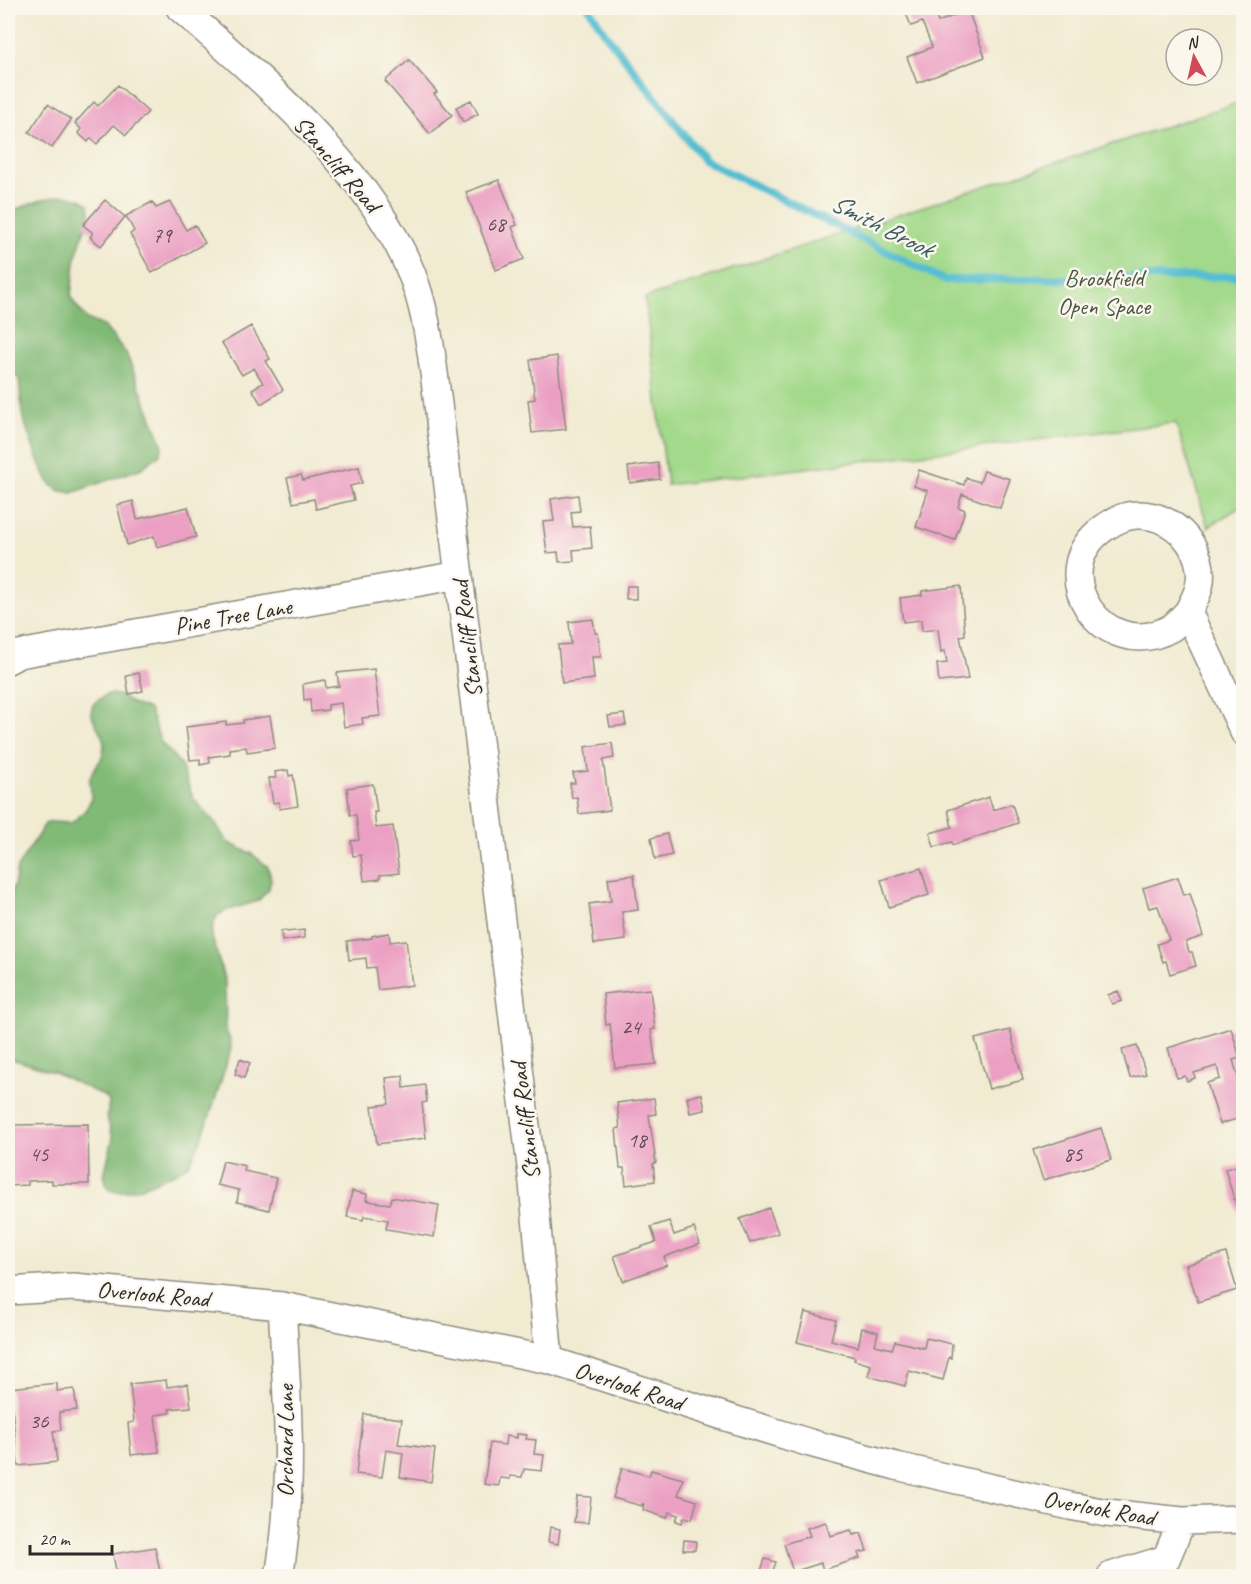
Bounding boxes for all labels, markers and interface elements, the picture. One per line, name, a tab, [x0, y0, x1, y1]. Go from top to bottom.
north arrow	[1164, 27, 1224, 87]
text: N	[1186, 32, 1201, 54]
street label: Stancliff Road	[287, 110, 389, 221]
water label: Smith Brook	[826, 186, 942, 267]
house number: 68	[487, 211, 508, 237]
house number: 79	[153, 222, 173, 248]
park label: Brookfield Open Space	[1058, 263, 1152, 321]
street label: Stancliff Road	[445, 575, 489, 699]
street label: Pine Tree Lane	[172, 591, 296, 641]
house number: 24	[622, 1014, 643, 1040]
street label: Stancliff Road	[503, 1057, 547, 1181]
house number: 18	[628, 1127, 649, 1153]
house number: 45	[30, 1141, 50, 1167]
house number: 85	[1064, 1141, 1084, 1167]
street label: Overlook Road	[96, 1274, 214, 1314]
street label: Overlook Road	[571, 1354, 691, 1419]
street label: Orchard Lane	[270, 1382, 300, 1497]
house number: 36	[30, 1408, 49, 1434]
street label: Overlook Road	[1041, 1483, 1161, 1533]
scale bar	[30, 1518, 112, 1556]
text: 20 m	[39, 1528, 72, 1550]

